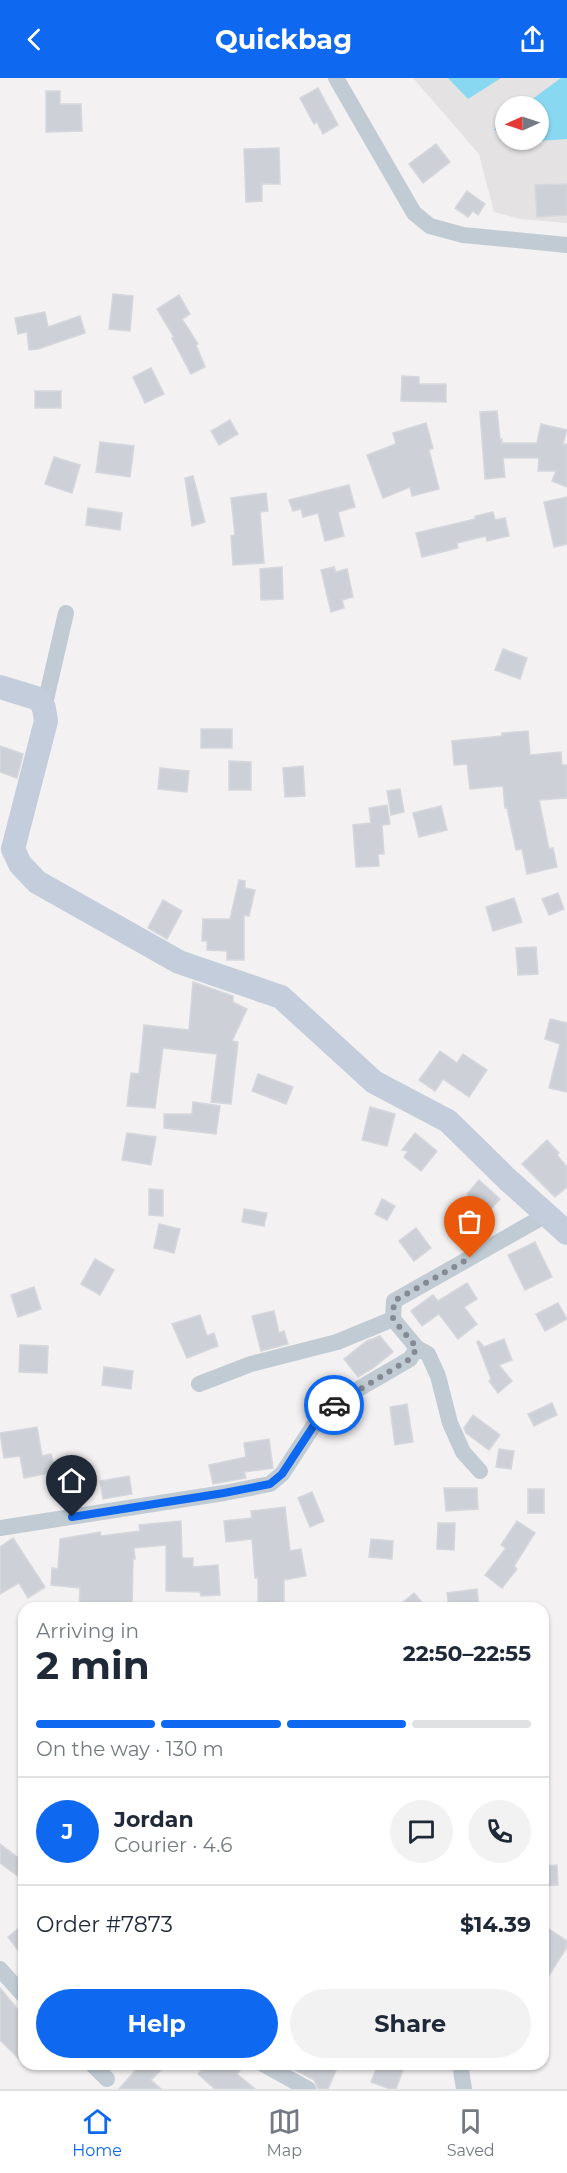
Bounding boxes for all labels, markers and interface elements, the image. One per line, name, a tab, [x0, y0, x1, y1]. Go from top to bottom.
icon: back	[18, 23, 51, 56]
text: Quickbag	[215, 23, 352, 56]
icon: share	[516, 23, 549, 56]
north arrow	[495, 96, 549, 150]
map controls	[495, 96, 549, 150]
pin	[444, 1196, 495, 1258]
icon: bag	[453, 1205, 486, 1238]
courier	[304, 1375, 364, 1435]
icon: car	[318, 1389, 351, 1422]
pin	[46, 1455, 97, 1517]
icon: home	[55, 1464, 88, 1497]
text: Arriving in	[36, 1619, 139, 1643]
text: 22:50–22:55	[403, 1640, 531, 1667]
text: 2 min	[36, 1641, 150, 1689]
text: On the way · 130 m	[36, 1737, 224, 1761]
button: chat	[390, 1800, 453, 1863]
button: phone	[468, 1800, 531, 1863]
text: Jordan	[114, 1806, 194, 1833]
text: J	[62, 1818, 73, 1845]
text: Courier · 4.6	[114, 1833, 232, 1857]
text: Order #7873	[36, 1911, 173, 1938]
text: $14.39	[460, 1911, 531, 1938]
button: Help	[36, 1989, 278, 2058]
button: Share	[290, 1989, 531, 2058]
tab: Home	[72, 2105, 122, 2160]
tab: Map	[267, 2105, 302, 2160]
tab: Saved	[447, 2105, 495, 2160]

